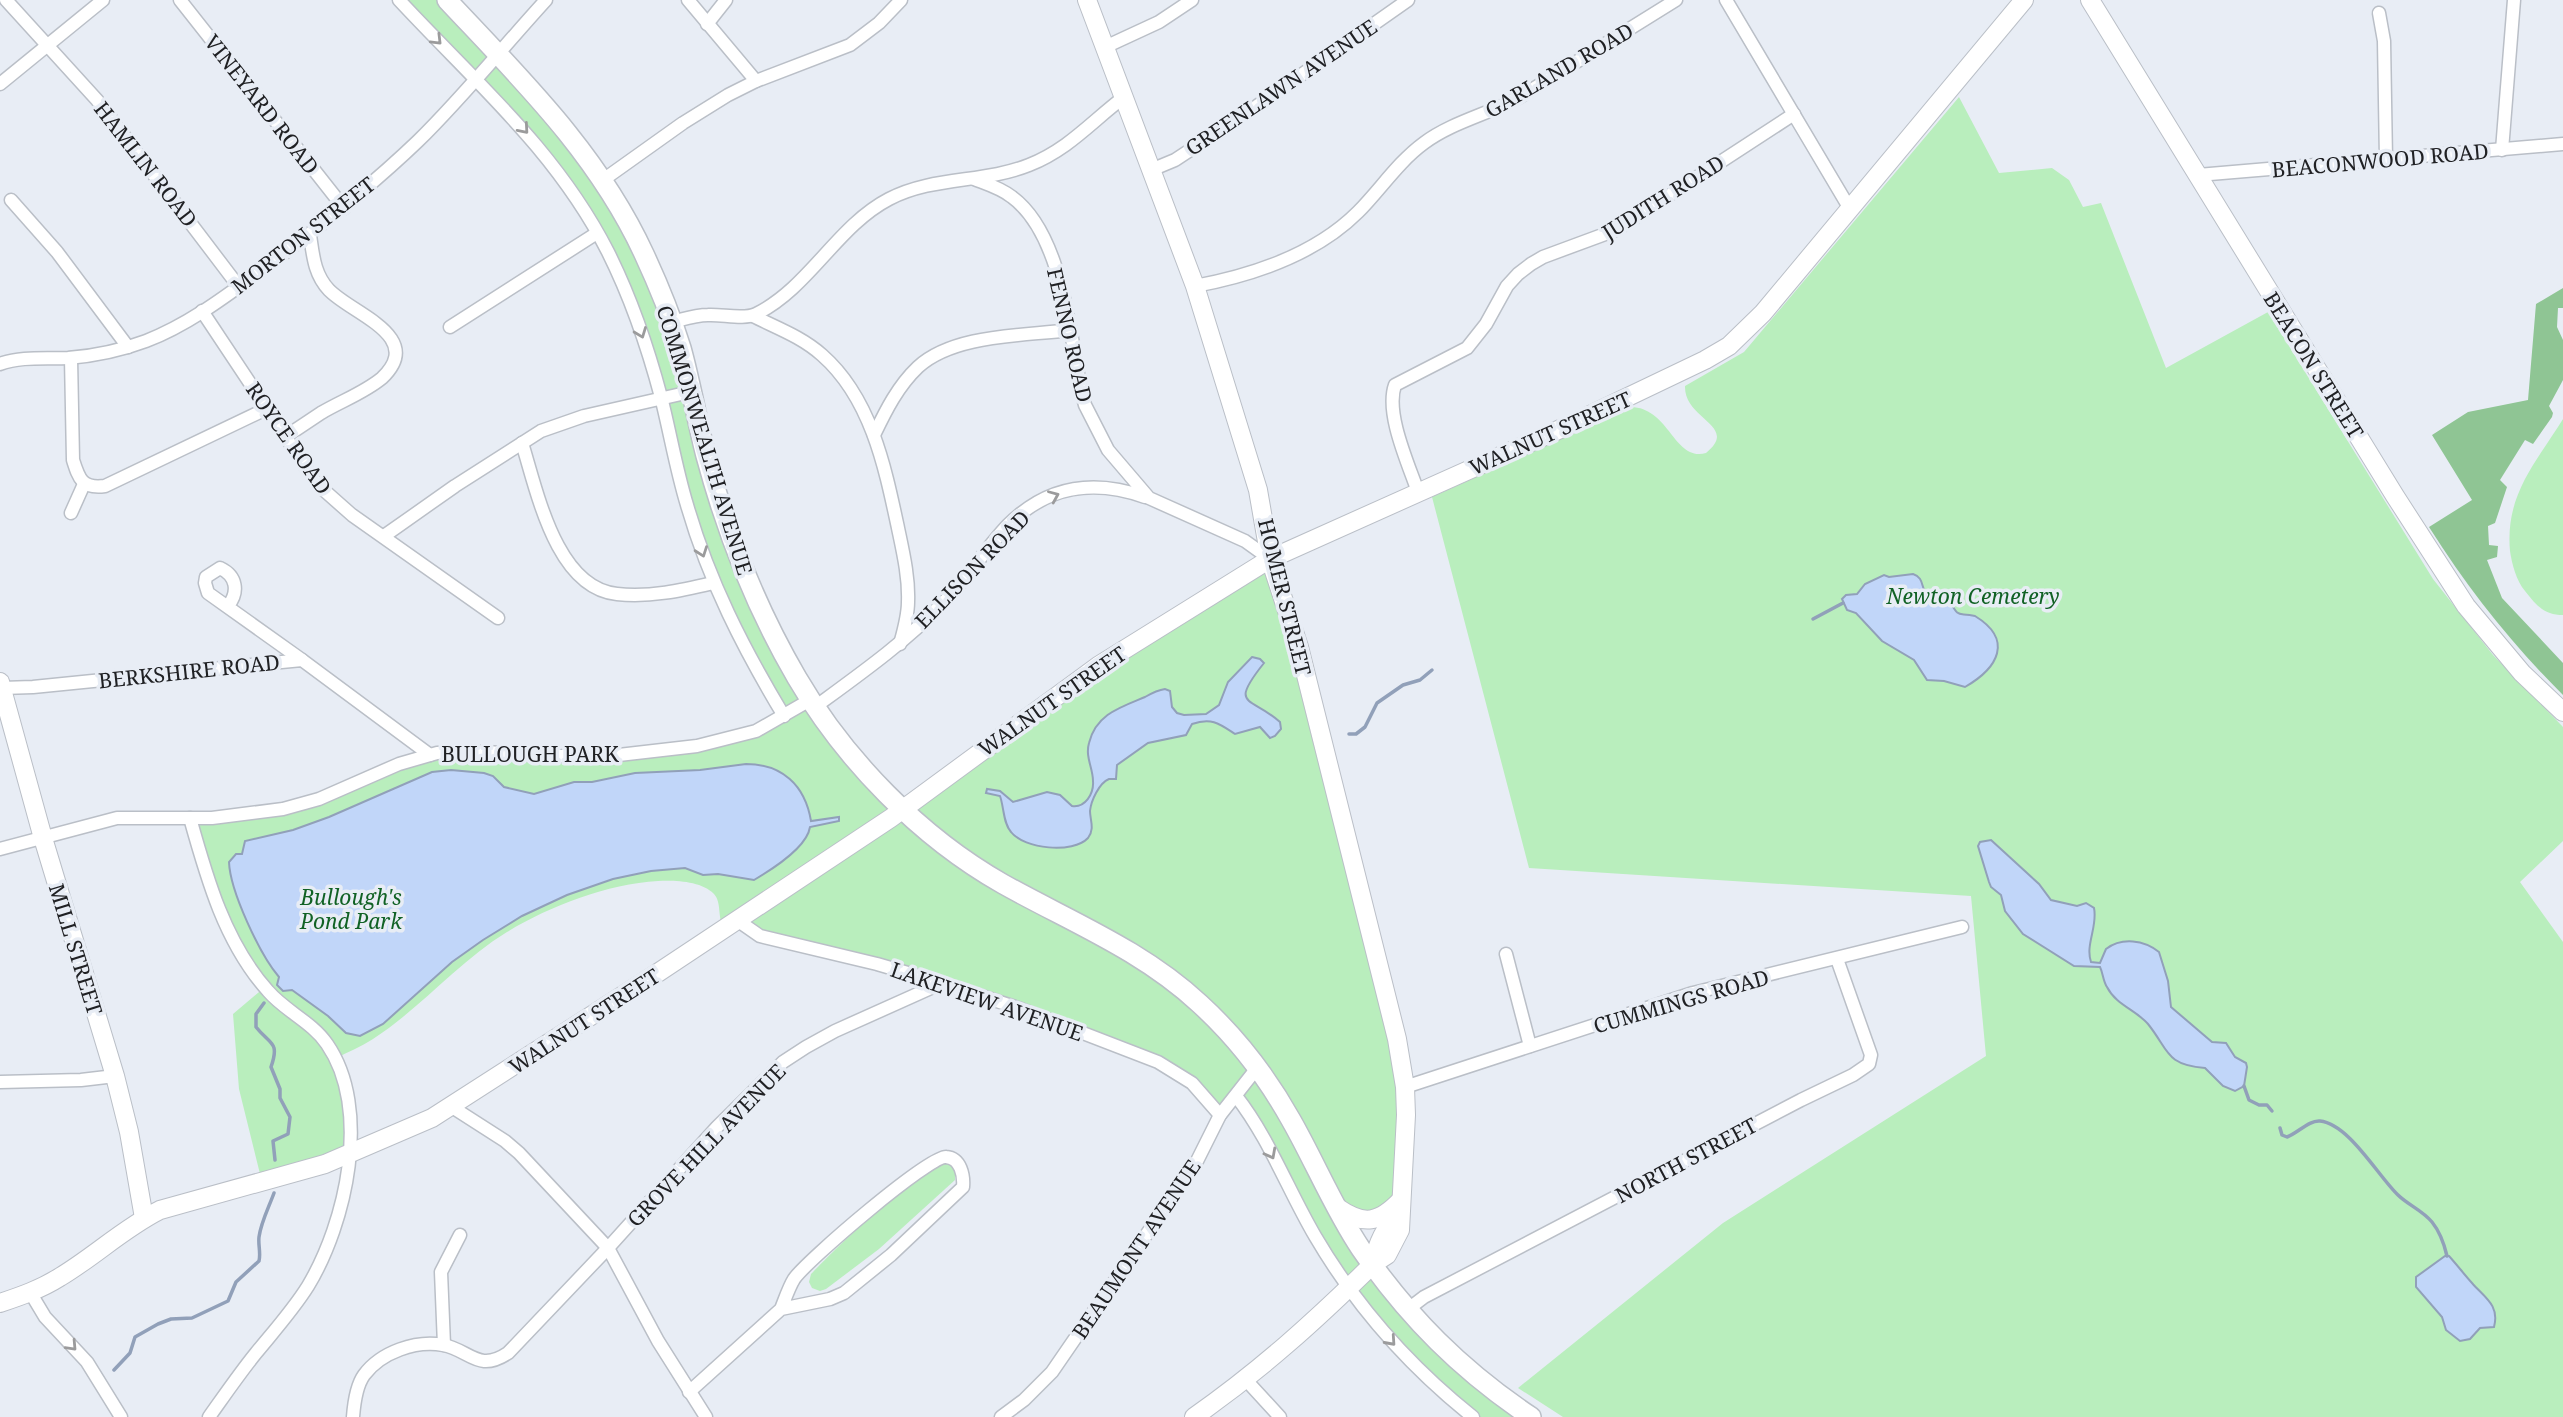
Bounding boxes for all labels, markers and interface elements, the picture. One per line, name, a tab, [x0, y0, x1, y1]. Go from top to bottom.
street label: GREENLAWN AVENUE	[1180, 12, 1382, 162]
street label: GARLAND ROAD	[1480, 16, 1638, 124]
street label: VINEYARD ROAD	[199, 28, 325, 180]
one-way arrow	[429, 32, 442, 45]
street label: HAMLIN ROAD	[88, 95, 204, 233]
one-way arrow	[515, 120, 528, 133]
street label: BEACONWOOD ROAD	[2270, 137, 2490, 183]
street label: JUDITH ROAD	[1596, 148, 1729, 246]
street label: MORTON STREET	[225, 170, 381, 300]
street label: FENNO ROAD	[1041, 265, 1099, 405]
street label: BEACON STREET	[2258, 286, 2370, 444]
street label: COMMONWEALTH AVENUE	[651, 302, 759, 578]
one-way arrow	[633, 327, 647, 339]
street label: ROYCE ROAD	[240, 376, 338, 500]
street label: WALNUT STREET	[1465, 385, 1636, 481]
one-way arrow	[1046, 490, 1059, 504]
street label: ELLISON ROAD	[908, 504, 1036, 634]
street label: HOMER STREET	[1252, 516, 1318, 679]
one-way arrow	[694, 546, 708, 558]
park label: Newton Cemetery	[1885, 582, 2060, 610]
street label: WALNUT STREET	[972, 639, 1132, 763]
street label: BERKSHIRE ROAD	[97, 648, 281, 694]
street label: BULLOUGH PARK	[441, 740, 619, 768]
street label: MILL STREET	[43, 880, 109, 1018]
park label: Bullough's Pond Park	[299, 883, 403, 935]
street label: LAKEVIEW AVENUE	[887, 955, 1087, 1047]
street label: WALNUT STREET	[503, 962, 665, 1080]
street label: CUMMINGS ROAD	[1590, 963, 1772, 1039]
street label: GROVE HILL AVENUE	[621, 1057, 791, 1233]
street label: NORTH STREET	[1610, 1111, 1762, 1209]
one-way arrow	[1263, 1146, 1277, 1159]
street label: BEAUMONT AVENUE	[1066, 1154, 1206, 1344]
one-way arrow	[1383, 1333, 1395, 1346]
one-way arrow	[64, 1337, 77, 1350]

